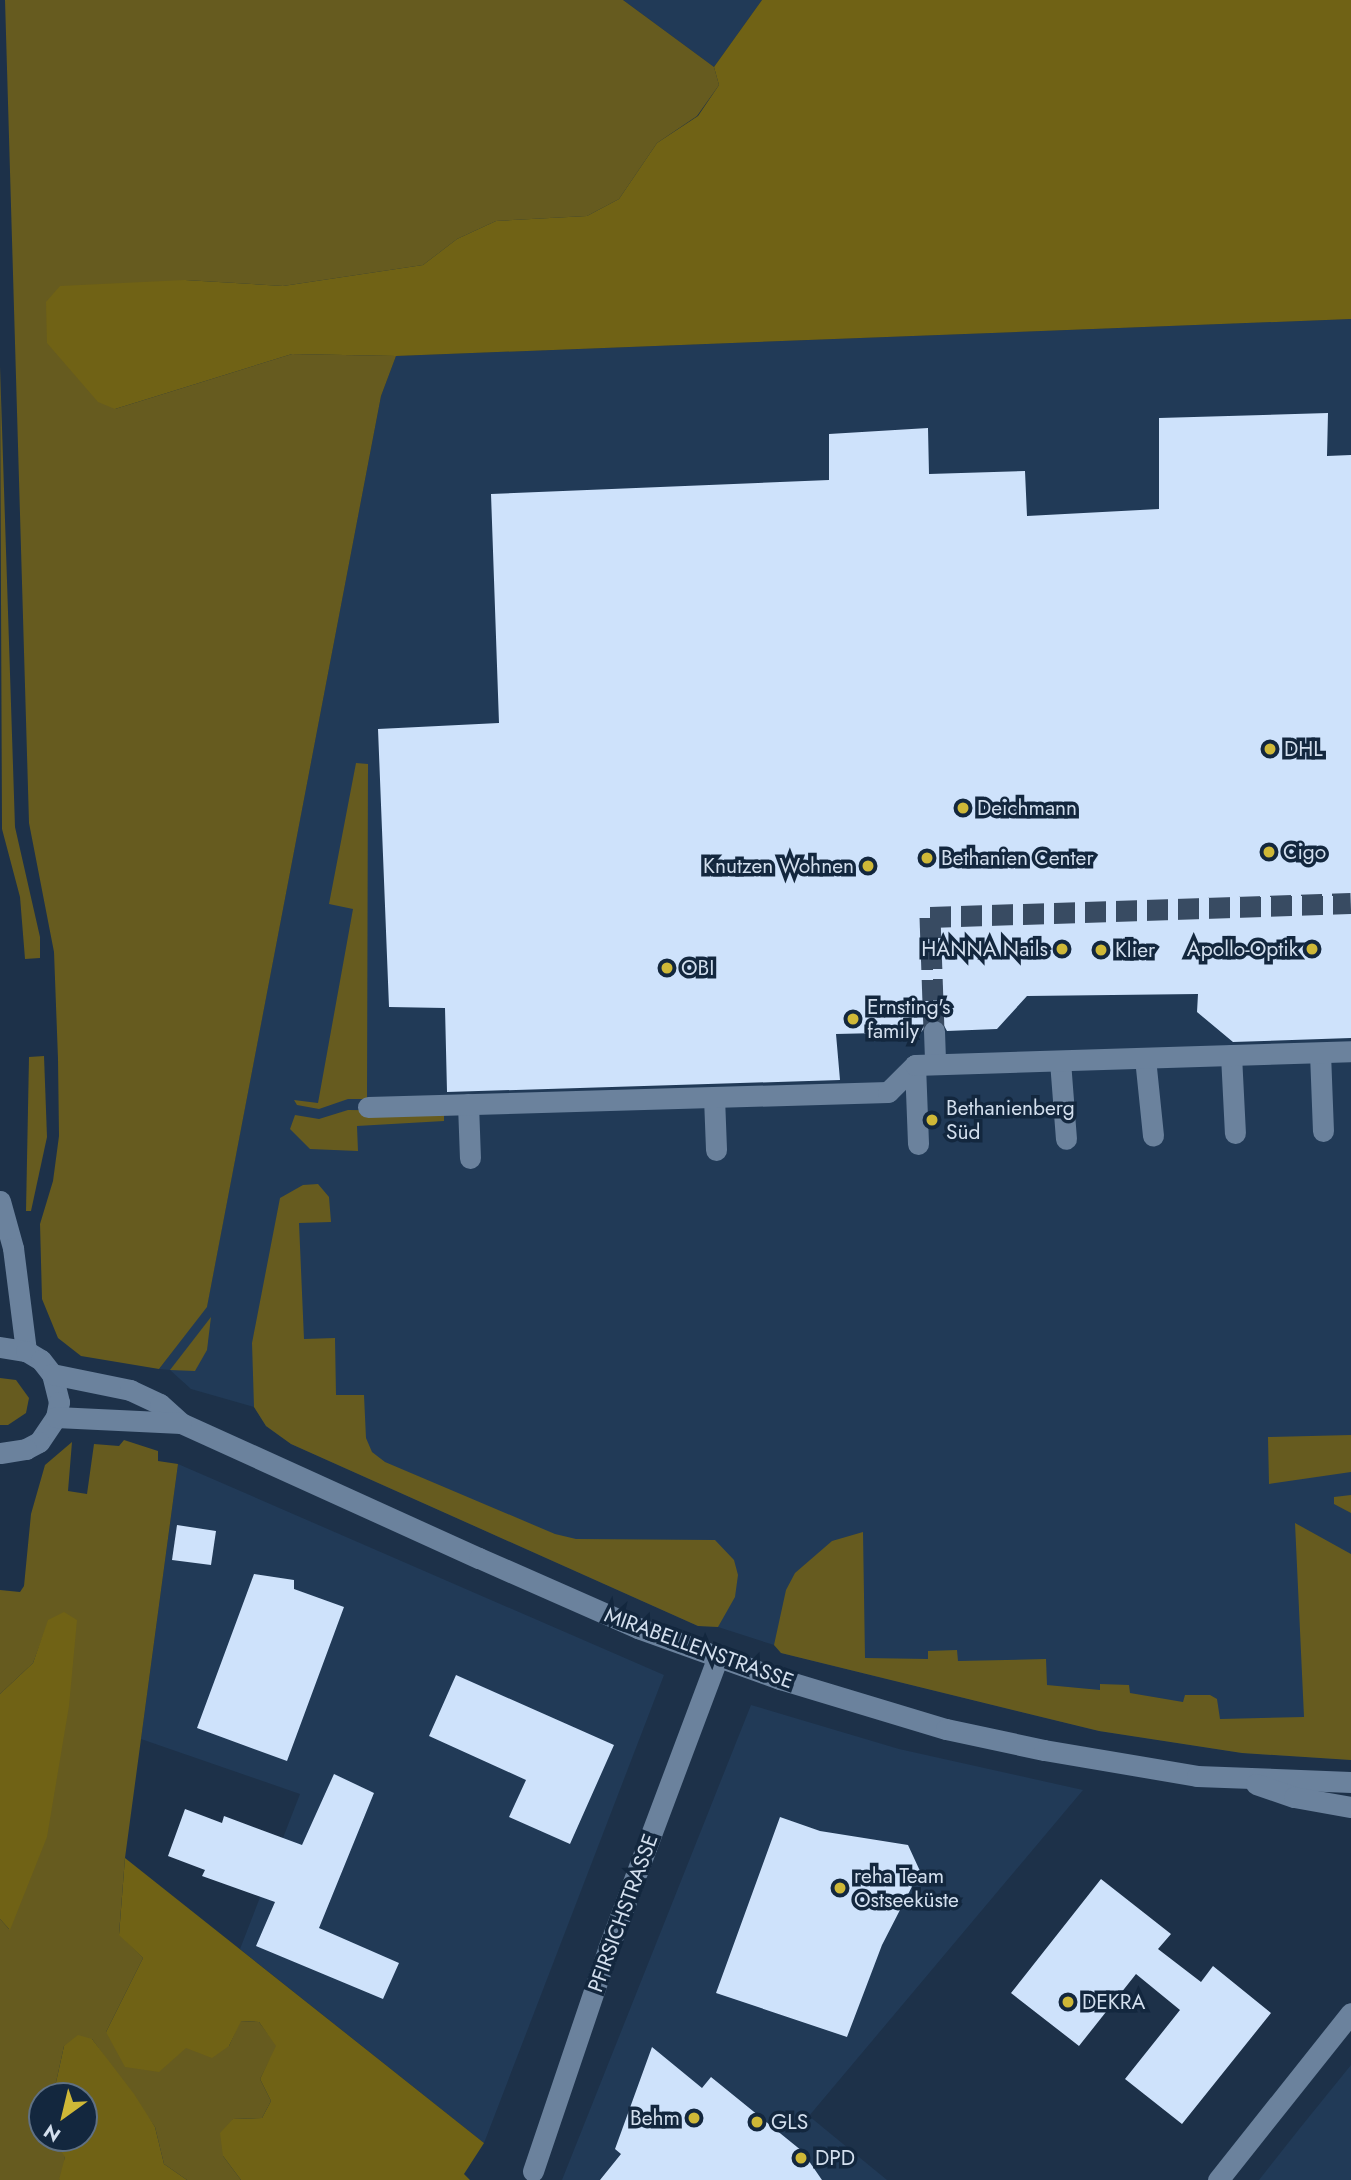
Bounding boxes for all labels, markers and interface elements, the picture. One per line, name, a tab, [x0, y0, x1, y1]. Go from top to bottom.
place label: DHL	[1284, 736, 1323, 762]
marker: DHL	[1262, 741, 1278, 757]
place label: Deichmann	[977, 795, 1077, 821]
marker: Deichmann	[955, 800, 971, 816]
place label: Cigo	[1283, 839, 1326, 865]
marker: Cigo	[1261, 844, 1277, 860]
place label: Bethanien Center	[941, 845, 1094, 871]
marker: Bethanien Center	[919, 850, 935, 866]
place label: Knutzen Wohnen	[703, 853, 854, 879]
marker: Knutzen Wohnen	[860, 858, 876, 874]
place label: HANNA Nails	[921, 936, 1048, 962]
place label: Apollo-Optik	[1187, 936, 1298, 962]
place label: Klier	[1115, 937, 1155, 963]
marker: HANNA Nails	[1054, 941, 1070, 957]
marker: Apollo-Optik	[1304, 941, 1320, 957]
marker: Klier	[1093, 942, 1109, 958]
place label: OBI	[681, 955, 714, 981]
marker: OBI	[659, 960, 675, 976]
place label: Ernsting's family	[867, 994, 950, 1044]
marker: Ernsting's family	[845, 1011, 861, 1027]
place label: Bethanienberg Süd	[946, 1095, 1075, 1145]
marker: Bethanienberg Süd	[924, 1112, 940, 1128]
street label: MIRABELLENSTRASSE	[601, 1602, 797, 1694]
street label: PFIRSICHSTRASSE	[583, 1830, 663, 1996]
place label: reha Team Ostseeküste	[854, 1863, 959, 1913]
marker: reha Team Ostseeküste	[832, 1880, 848, 1896]
place label: DEKRA	[1082, 1989, 1145, 2015]
marker: DEKRA	[1060, 1994, 1076, 2010]
north arrow	[28, 2082, 98, 2152]
place label: Behm	[630, 2105, 680, 2131]
place label: GLS	[771, 2109, 808, 2135]
marker: Behm	[686, 2110, 702, 2126]
marker: GLS	[749, 2114, 765, 2130]
text: N	[38, 2118, 66, 2149]
place label: DPD	[815, 2145, 855, 2171]
marker: DPD	[793, 2150, 809, 2166]

